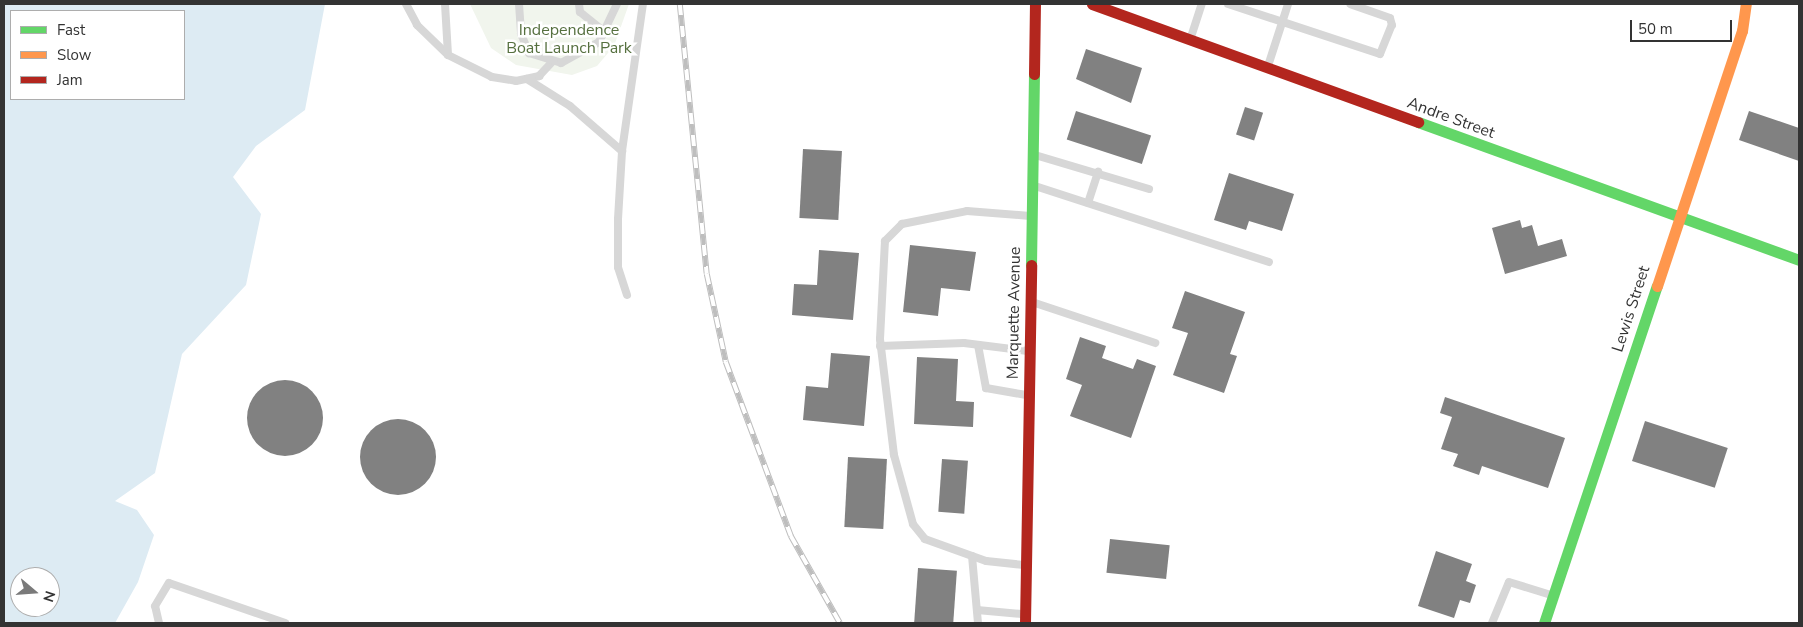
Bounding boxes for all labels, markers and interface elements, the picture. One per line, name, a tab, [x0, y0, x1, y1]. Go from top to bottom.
legend	[10, 10, 185, 100]
scale bar	[1633, 10, 1736, 42]
text: 50 m	[1638, 19, 1673, 39]
text: Fast	[57, 20, 85, 40]
park label: Independence Boat Launch Park	[506, 20, 632, 58]
text: Slow	[57, 45, 91, 65]
text: Jam	[57, 70, 83, 90]
street label: Andre Street	[1404, 93, 1498, 143]
street label: Marquette Avenue	[1003, 247, 1025, 379]
street label: Lewis Street	[1608, 263, 1654, 355]
north arrow	[10, 567, 60, 617]
text: N	[38, 589, 59, 604]

